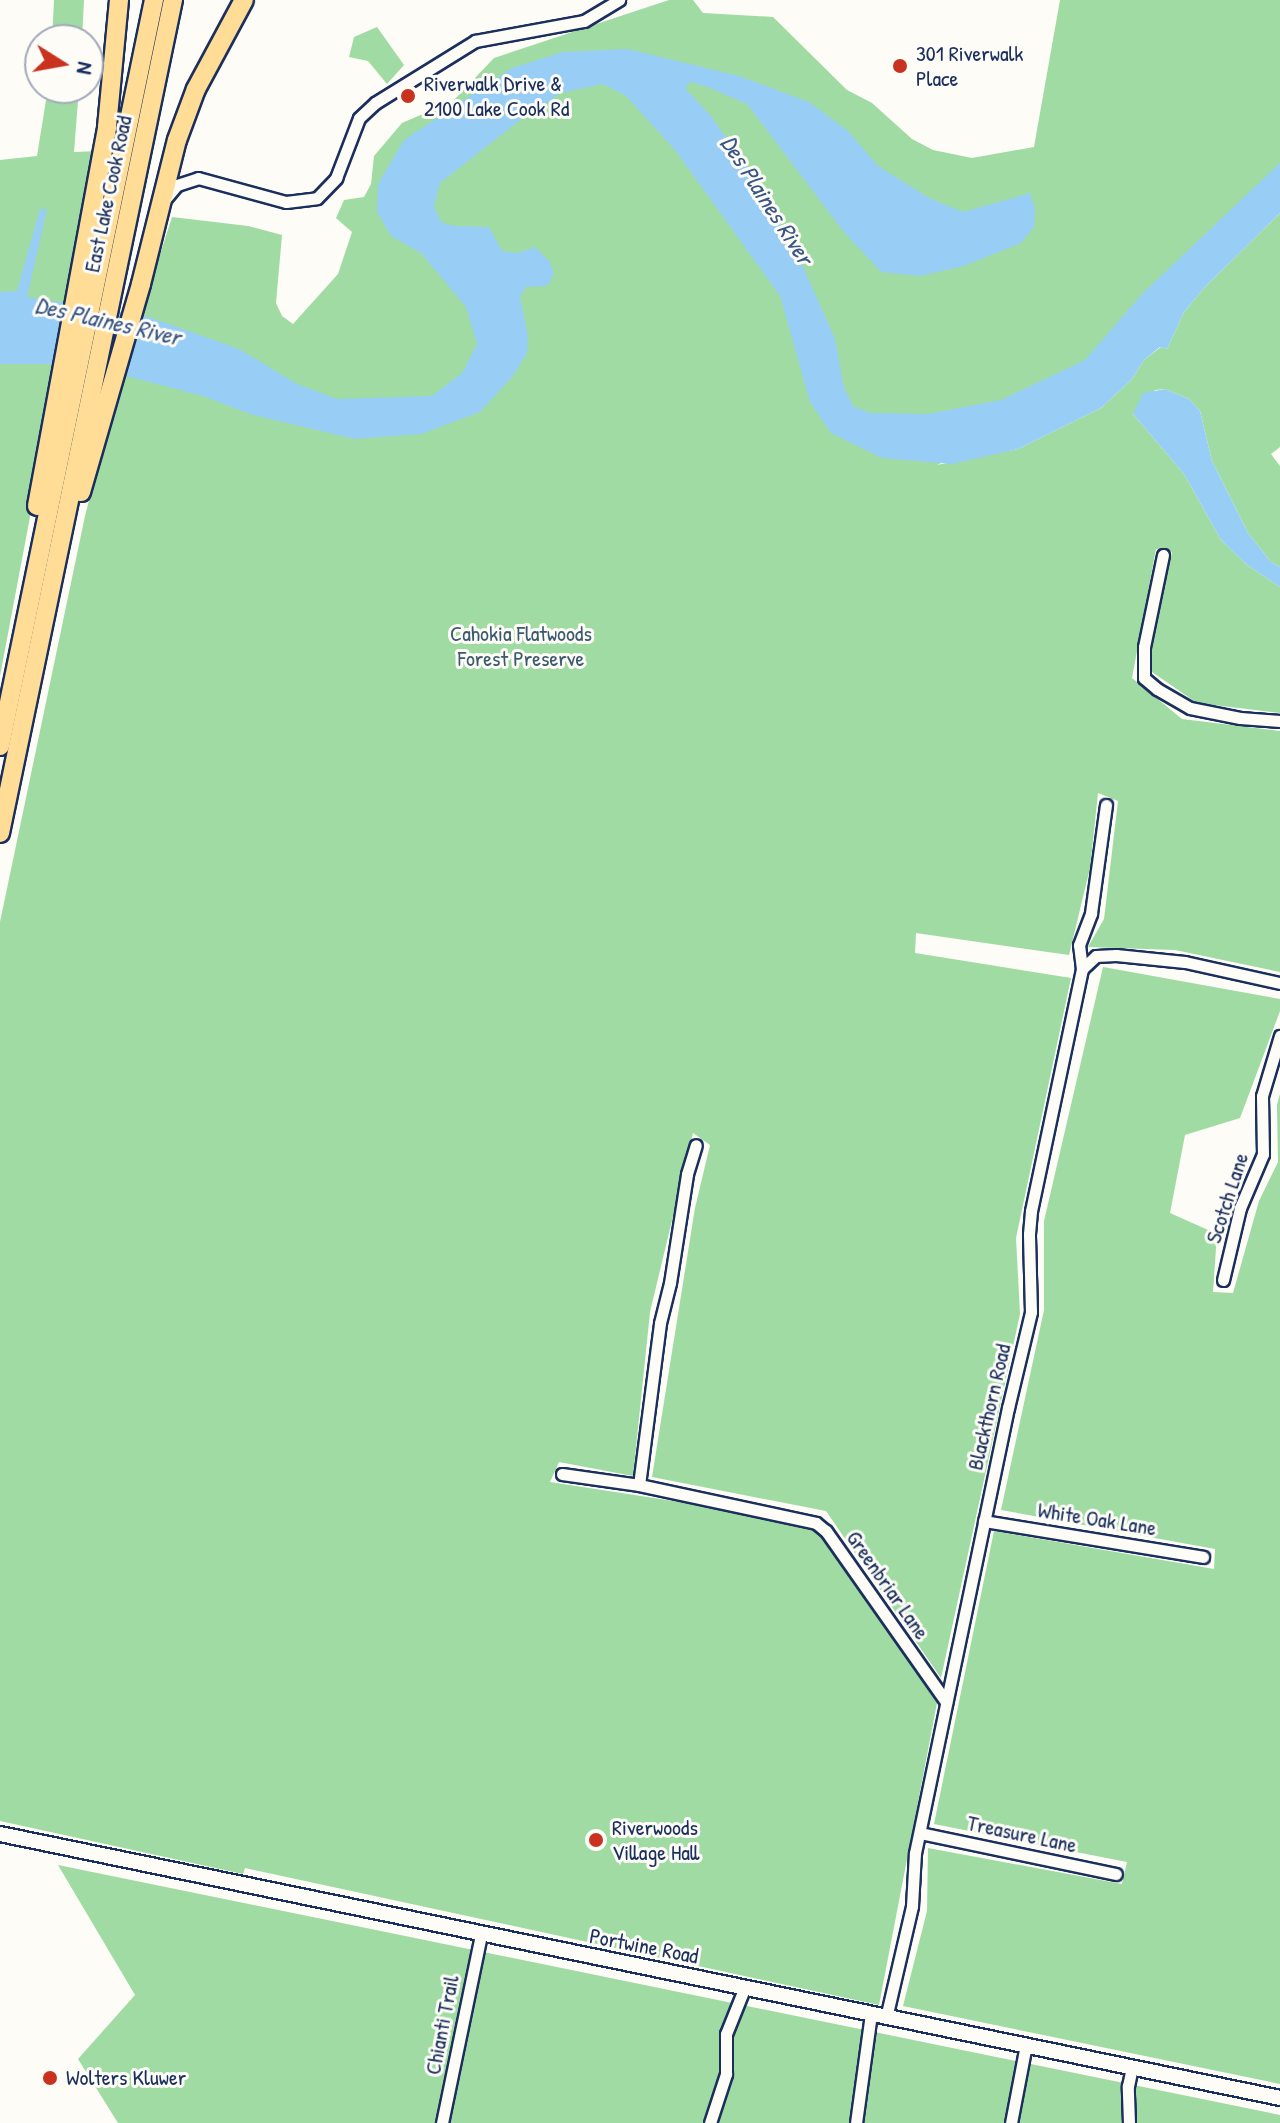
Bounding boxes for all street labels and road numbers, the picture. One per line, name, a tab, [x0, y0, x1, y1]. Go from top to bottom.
street label: East Lake Cook Road	[79, 113, 137, 275]
street label: Scotch Lane	[1200, 1150, 1254, 1246]
street label: Blackthorn Road	[962, 1341, 1016, 1473]
street label: White Oak Lane	[1036, 1497, 1158, 1541]
street label: Greenbriar Lane	[841, 1526, 935, 1644]
street label: Treasure Lane	[965, 1810, 1079, 1858]
street label: Portwine Road	[587, 1923, 701, 1969]
street label: Chianti Trail	[419, 1973, 465, 2077]

